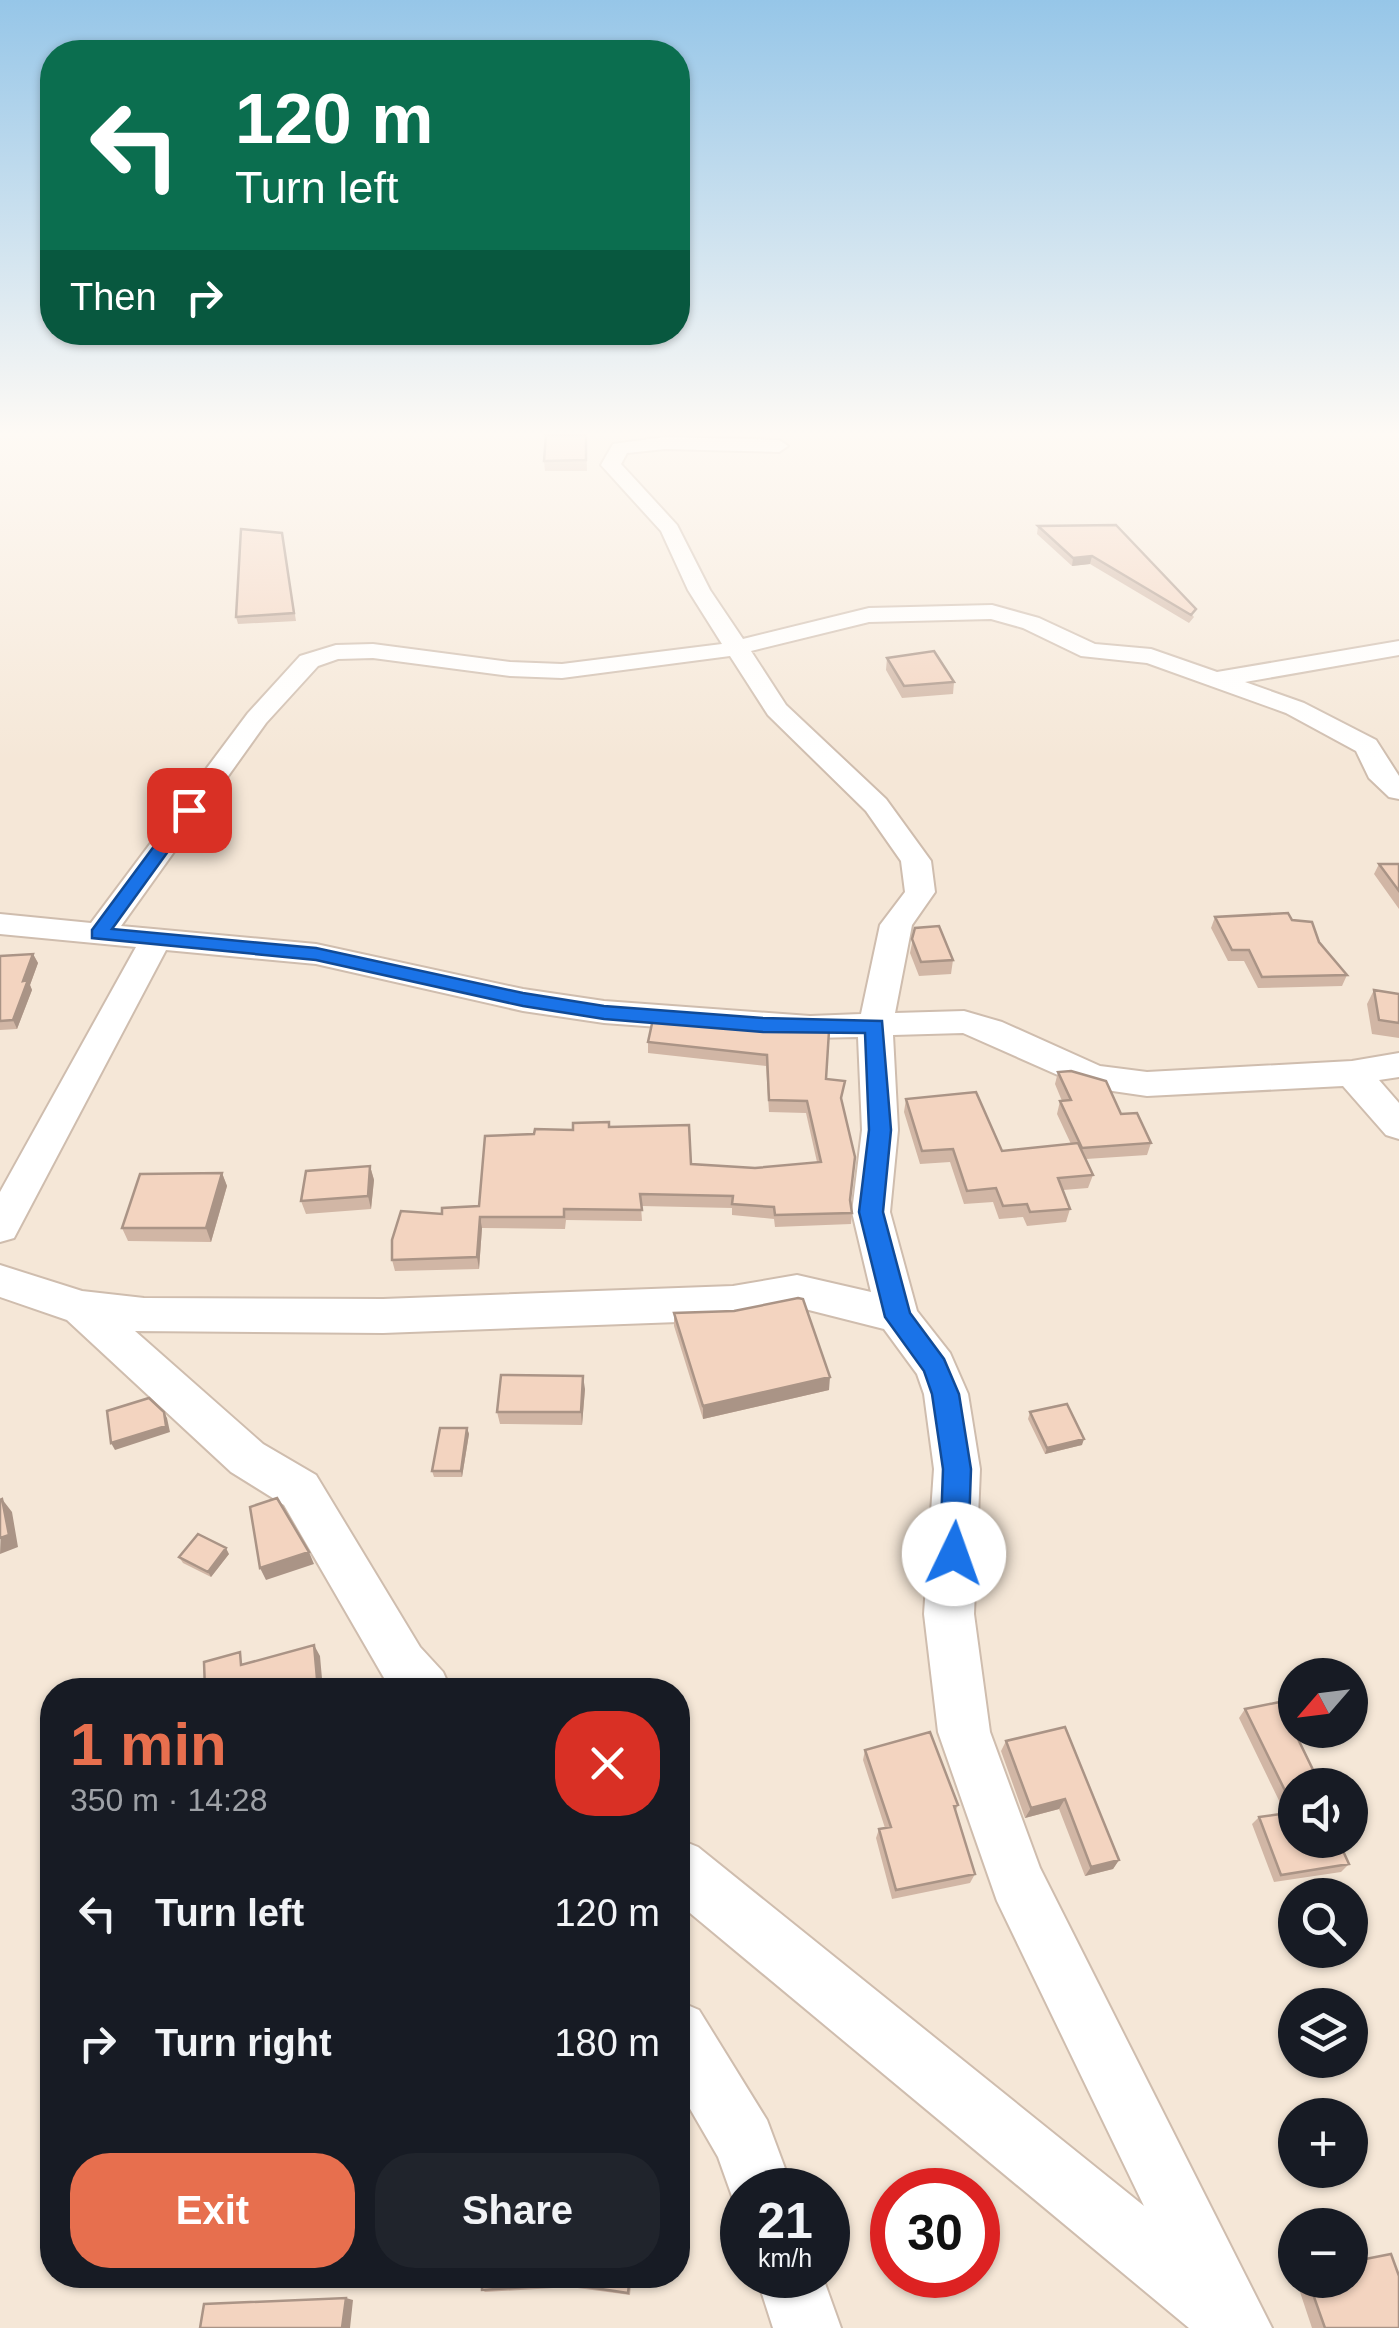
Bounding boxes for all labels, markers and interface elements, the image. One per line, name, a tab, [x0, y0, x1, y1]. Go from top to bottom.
icon: left	[70, 80, 200, 210]
text: 120 m	[235, 80, 433, 158]
text: Turn left	[235, 162, 398, 213]
icon: right	[177, 270, 232, 325]
text: Then	[70, 276, 157, 318]
pin	[147, 768, 232, 853]
icon: arrive	[162, 783, 217, 838]
position arrow	[902, 1502, 1006, 1606]
north arrow	[1278, 1658, 1368, 1748]
map controls	[1278, 1658, 1368, 2298]
text: 1 min	[70, 1711, 227, 1778]
button: close	[555, 1711, 660, 1816]
button: sound	[1278, 1768, 1368, 1858]
text: 350 m · 14:28	[70, 1782, 267, 1818]
button: search	[1278, 1878, 1368, 1968]
icon: left	[70, 1886, 125, 1941]
text: Turn left	[155, 1892, 304, 1934]
text: 120 m	[554, 1892, 660, 1934]
button: layers	[1278, 1988, 1368, 2078]
icon: right	[70, 2016, 125, 2071]
text: Turn right	[155, 2022, 332, 2064]
text: 180 m	[554, 2022, 660, 2064]
button: +	[1278, 2098, 1368, 2188]
button: Exit	[70, 2153, 355, 2268]
button: Share	[375, 2153, 660, 2268]
speed limit sign: 30	[870, 2168, 1000, 2298]
text: 21	[757, 2193, 813, 2249]
button: −	[1278, 2208, 1368, 2298]
text: km/h	[758, 2244, 812, 2272]

